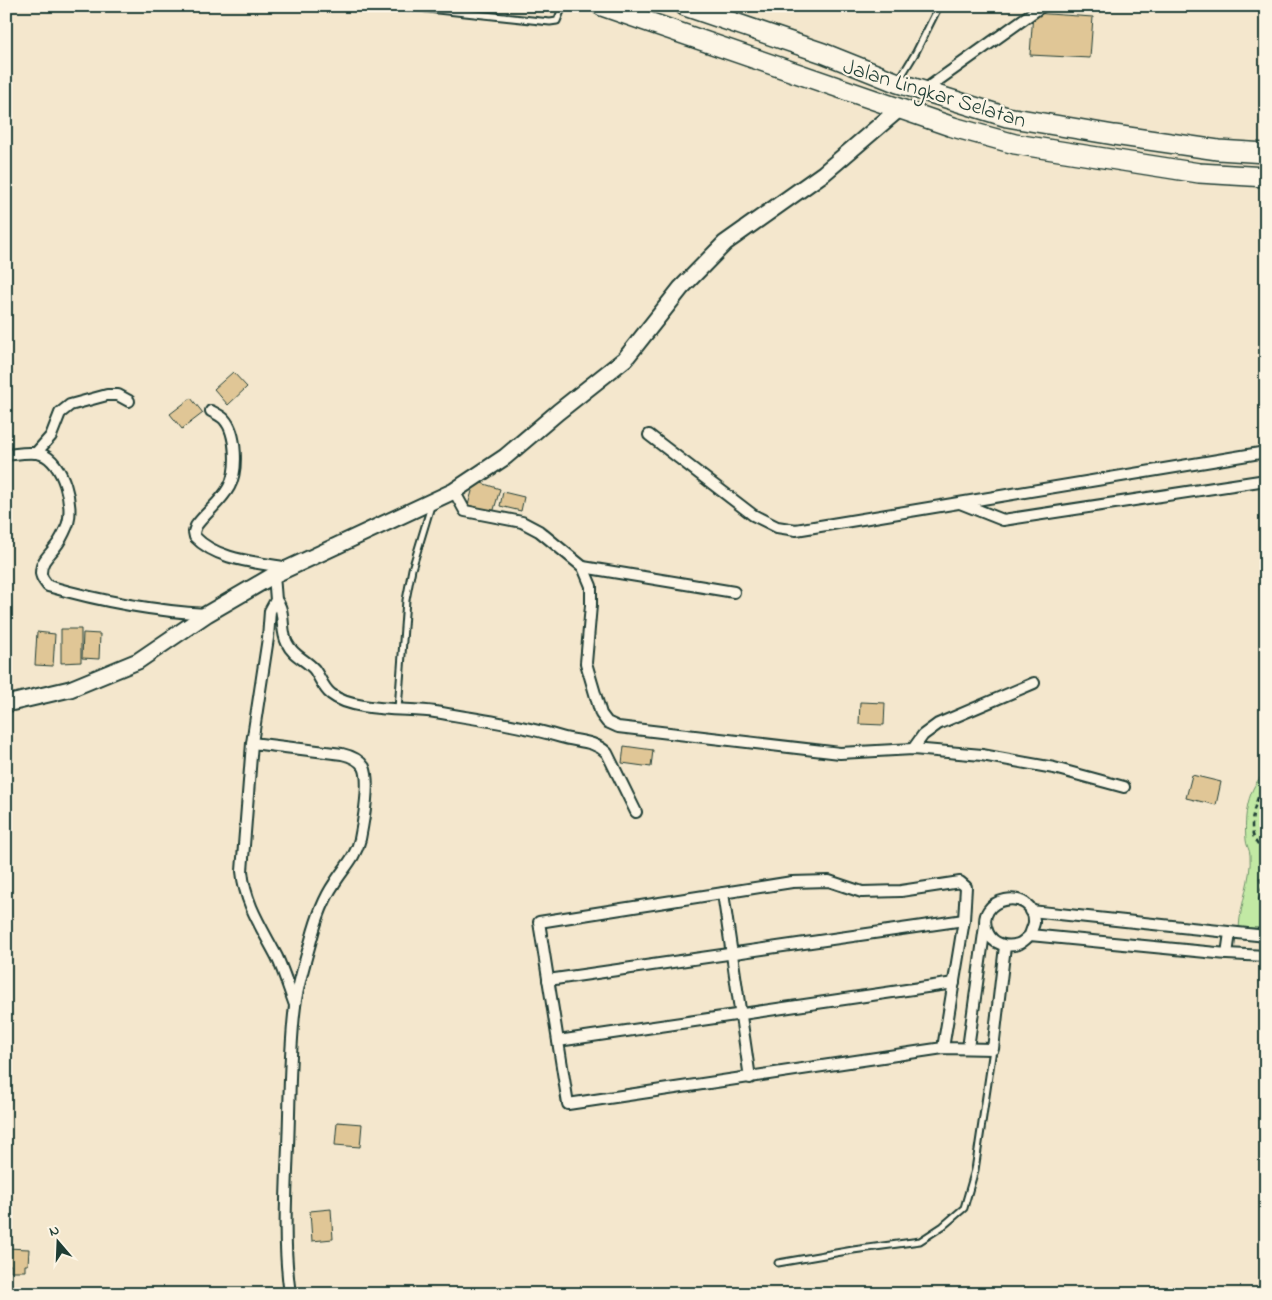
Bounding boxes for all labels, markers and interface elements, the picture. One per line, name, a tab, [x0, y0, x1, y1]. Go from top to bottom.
street label: Jalan Lingkar Selatan	[838, 52, 1030, 139]
north arrow	[32, 1218, 82, 1268]
text: N	[46, 1220, 62, 1243]

